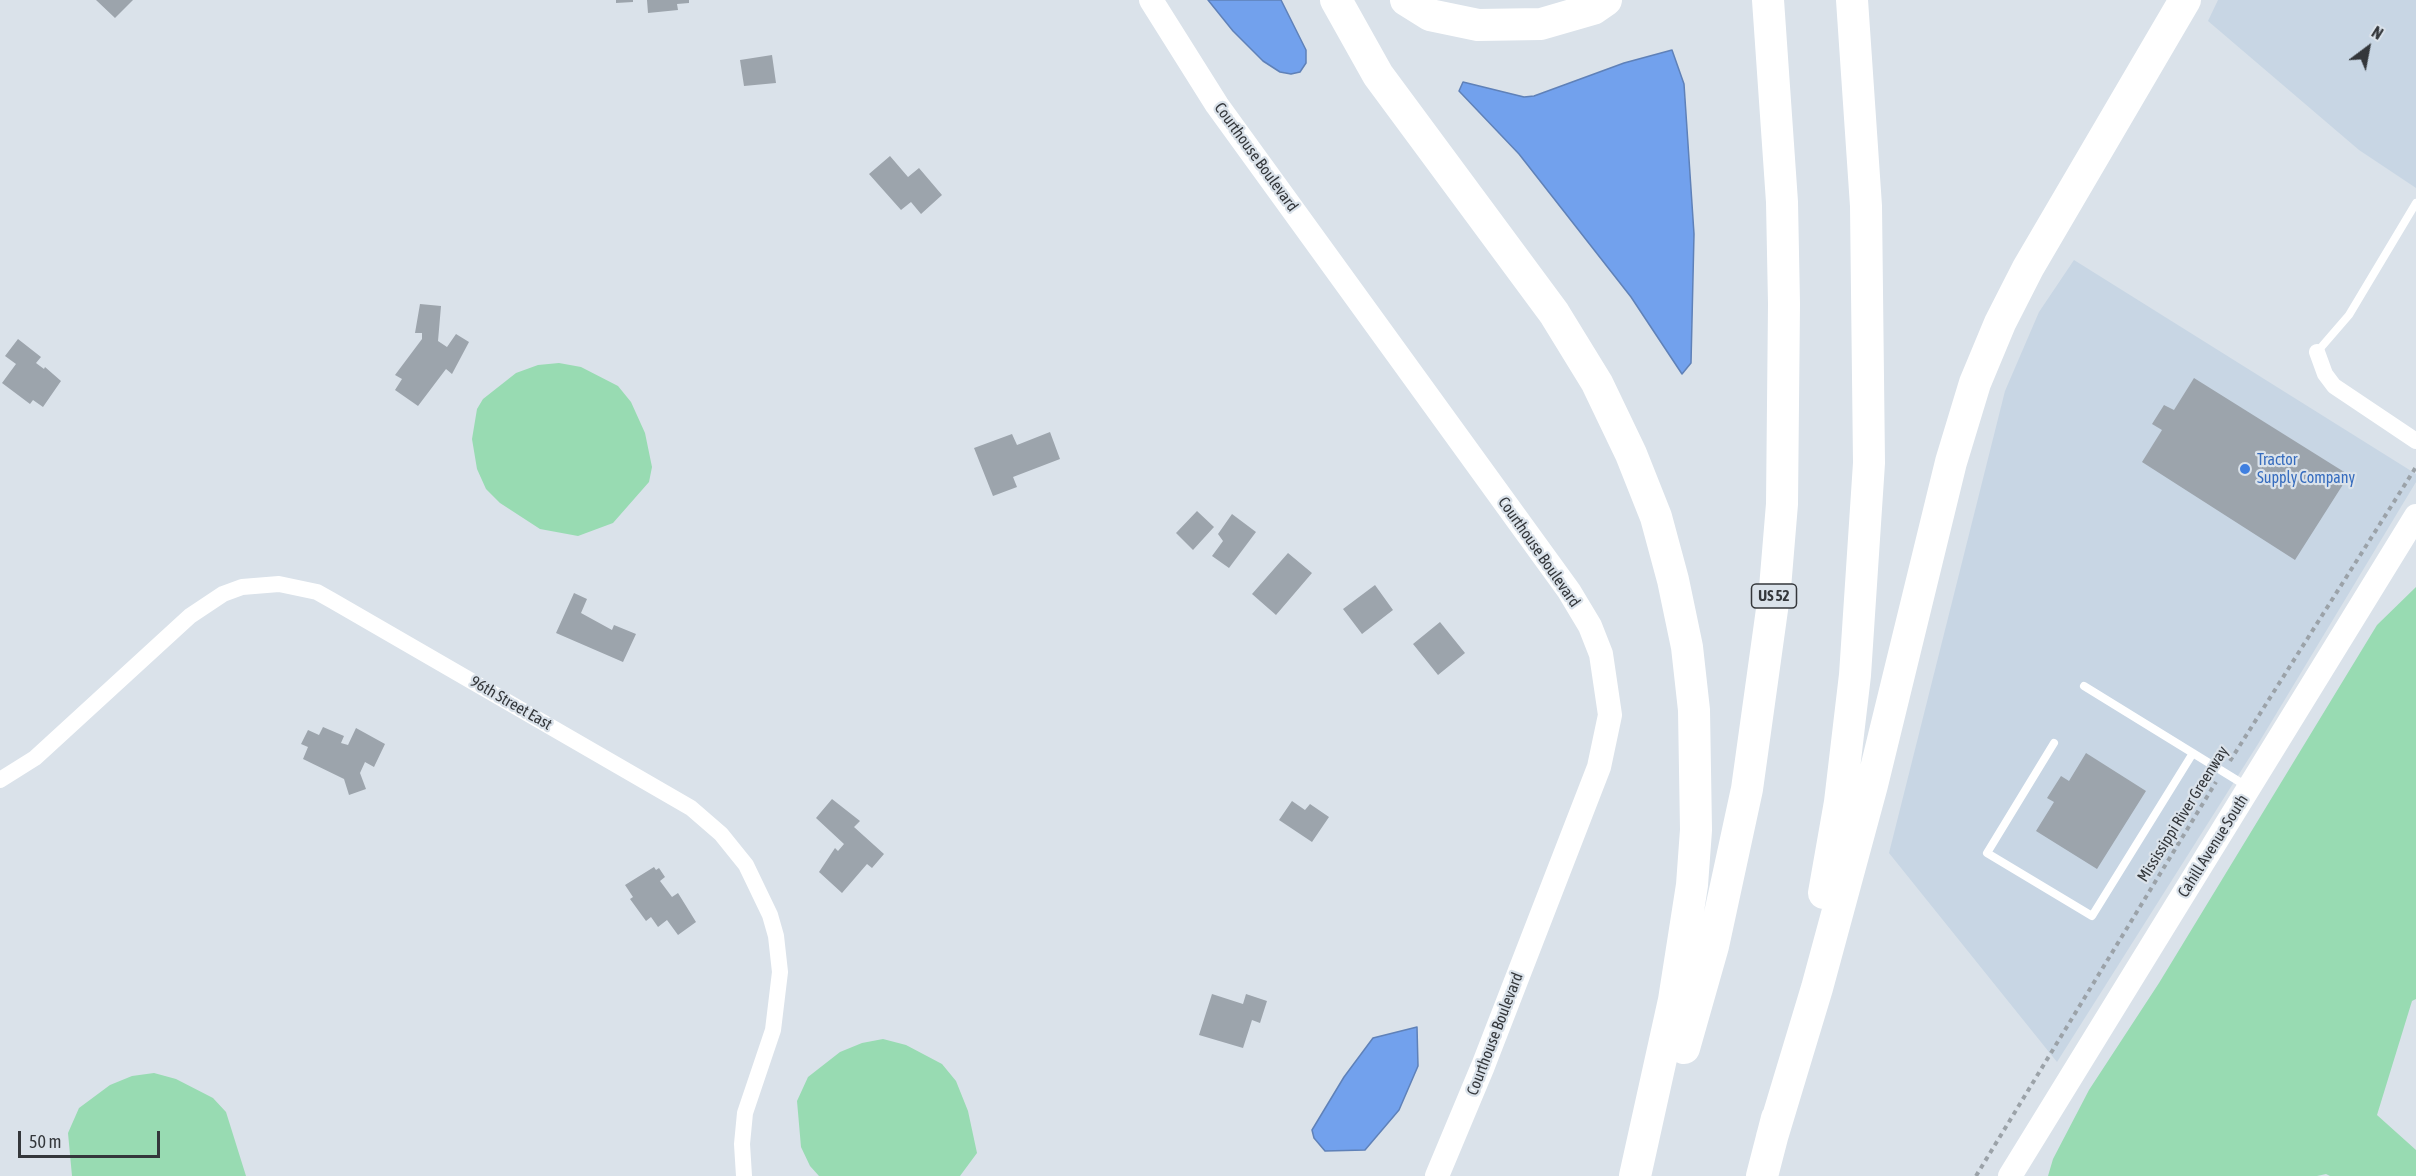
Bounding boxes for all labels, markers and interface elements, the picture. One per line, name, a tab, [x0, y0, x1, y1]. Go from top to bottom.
north arrow	[2338, 18, 2398, 78]
text: N	[2369, 23, 2386, 43]
street label: Courthouse Boulevard	[1210, 99, 1302, 215]
place label: Tractor Supply Company	[2257, 450, 2355, 488]
marker: Tractor Supply Company	[2238, 462, 2252, 476]
street label: Courthouse Boulevard	[1494, 493, 1584, 611]
road number: US 52	[1752, 584, 1796, 608]
street label: 96th Street East	[467, 672, 555, 734]
street label: Mississippi River Greenway	[2133, 743, 2233, 885]
street label: Cahill Avenue South	[2174, 791, 2252, 901]
street label: Courthouse Boulevard	[1463, 970, 1527, 1098]
scale bar	[21, 1119, 164, 1157]
text: 50 m	[29, 1131, 61, 1152]

